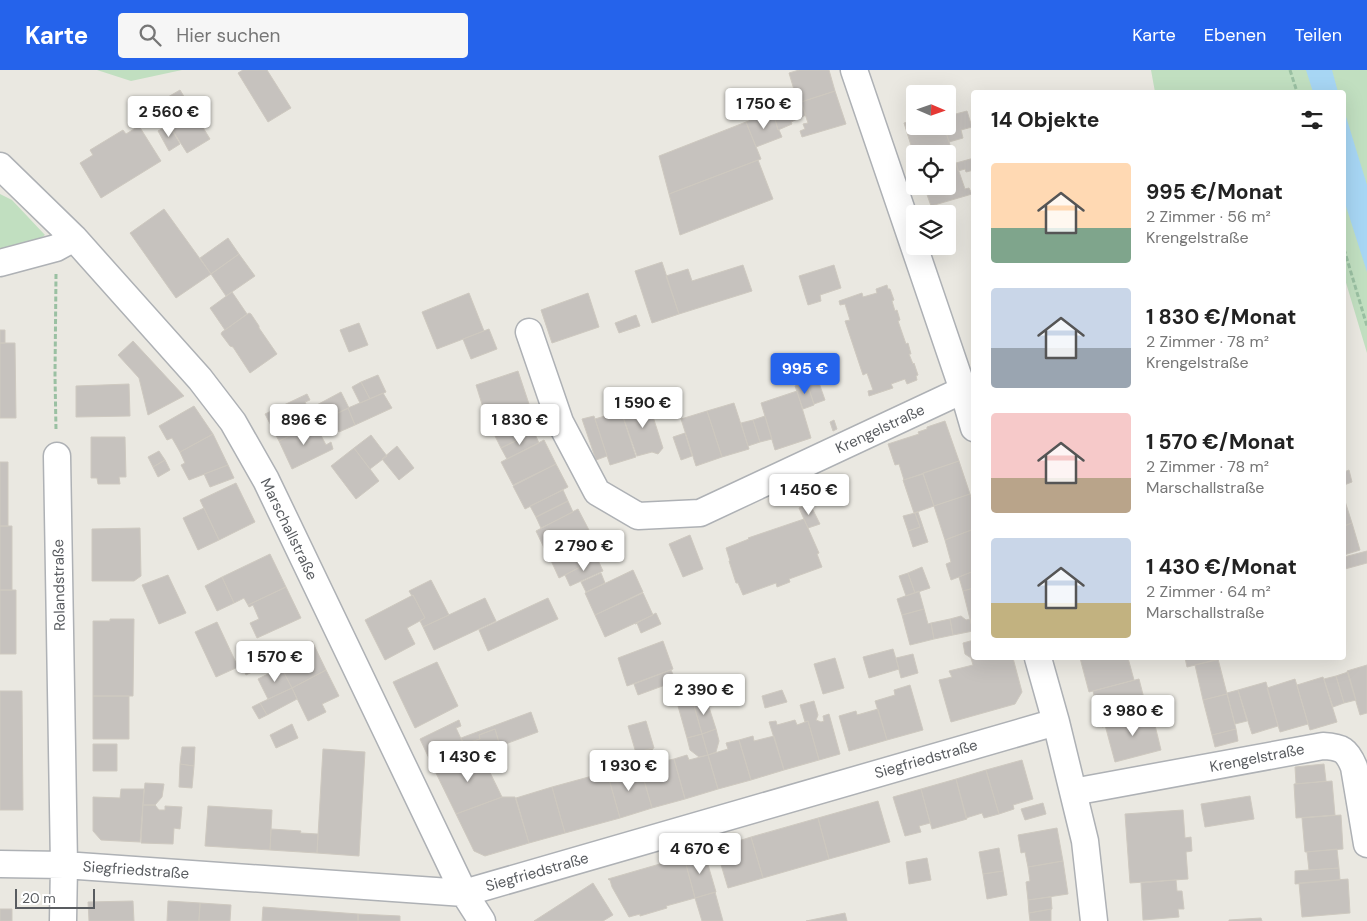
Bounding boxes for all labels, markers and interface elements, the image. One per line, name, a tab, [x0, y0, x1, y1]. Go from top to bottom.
search box	[118, 13, 468, 58]
text: Karte	[25, 20, 88, 51]
icon: search	[136, 21, 164, 49]
text: Hier suchen	[176, 23, 281, 48]
text: Karte	[1132, 23, 1176, 47]
text: Ebenen	[1204, 23, 1266, 47]
text: Teilen	[1294, 23, 1342, 47]
north arrow	[906, 85, 956, 135]
map controls	[906, 85, 956, 255]
pin: 1 750 €	[718, 88, 810, 130]
text: 1 750 €	[736, 93, 792, 114]
pin: 2 560 €	[123, 96, 215, 138]
text: 2 560 €	[139, 101, 199, 122]
text: 14 Objekte	[991, 106, 1099, 134]
icon: filters	[1298, 106, 1326, 134]
button: locate	[906, 145, 956, 195]
text: 995 €/Monat	[1146, 178, 1283, 206]
icon: home	[1031, 183, 1091, 243]
button: layers	[906, 205, 956, 255]
text: 2 Zimmer · 56 m²	[1146, 206, 1271, 227]
text: Krengelstraße	[1146, 227, 1249, 248]
text: 1 830 €/Monat	[1146, 303, 1296, 331]
icon: home	[1031, 308, 1091, 368]
text: 2 Zimmer · 78 m²	[1146, 331, 1269, 352]
pin: 995 €	[770, 352, 840, 395]
text: Krengelstraße	[1146, 352, 1249, 373]
text: 995 €	[782, 358, 828, 379]
pin: 1 590 €	[597, 386, 689, 429]
text: 1 590 €	[615, 392, 671, 413]
street label: Krengelstraße	[832, 400, 928, 458]
pin: 896 €	[269, 404, 339, 446]
pin: 1 830 €	[474, 404, 566, 446]
text: 896 €	[281, 409, 327, 430]
text: 1 830 €	[491, 409, 549, 430]
text: 1 570 €/Monat	[1146, 428, 1295, 456]
icon: home	[1031, 433, 1091, 493]
text: 2 Zimmer · 78 m²	[1146, 456, 1269, 477]
pin: 1 450 €	[763, 474, 855, 516]
street label: Marschallstraße	[256, 475, 322, 583]
text: Marschallstraße	[1146, 477, 1264, 498]
text: 1 450 €	[780, 479, 838, 500]
pin: 2 790 €	[538, 530, 630, 572]
text: 2 790 €	[554, 535, 614, 556]
street label: Rolandstraße	[48, 539, 70, 631]
text: 1 430 €/Monat	[1146, 553, 1297, 581]
icon: home	[1031, 558, 1091, 618]
text: 2 Zimmer · 64 m²	[1146, 581, 1271, 602]
text: Marschallstraße	[1146, 602, 1264, 623]
pin: 1 570 €	[229, 640, 321, 683]
text: 1 570 €	[247, 646, 303, 667]
pin: 2 390 €	[658, 674, 750, 716]
text: 2 390 €	[674, 679, 734, 700]
pin: 3 980 €	[1087, 694, 1179, 737]
text: 3 980 €	[1102, 700, 1164, 721]
street label: Siegfriedstraße	[872, 735, 980, 783]
street label: Krengelstraße	[1208, 739, 1306, 777]
pin: 1 430 €	[422, 740, 514, 783]
text: 1 430 €	[439, 746, 497, 767]
pin: 1 930 €	[583, 750, 675, 792]
text: 1 930 €	[601, 755, 657, 776]
pin: 4 670 €	[654, 832, 746, 875]
text: 4 670 €	[670, 838, 730, 859]
street label: Siegfriedstraße	[483, 848, 591, 896]
street label: Siegfriedstraße	[82, 856, 190, 884]
scale bar	[15, 886, 95, 909]
text: 20 m	[22, 889, 56, 907]

